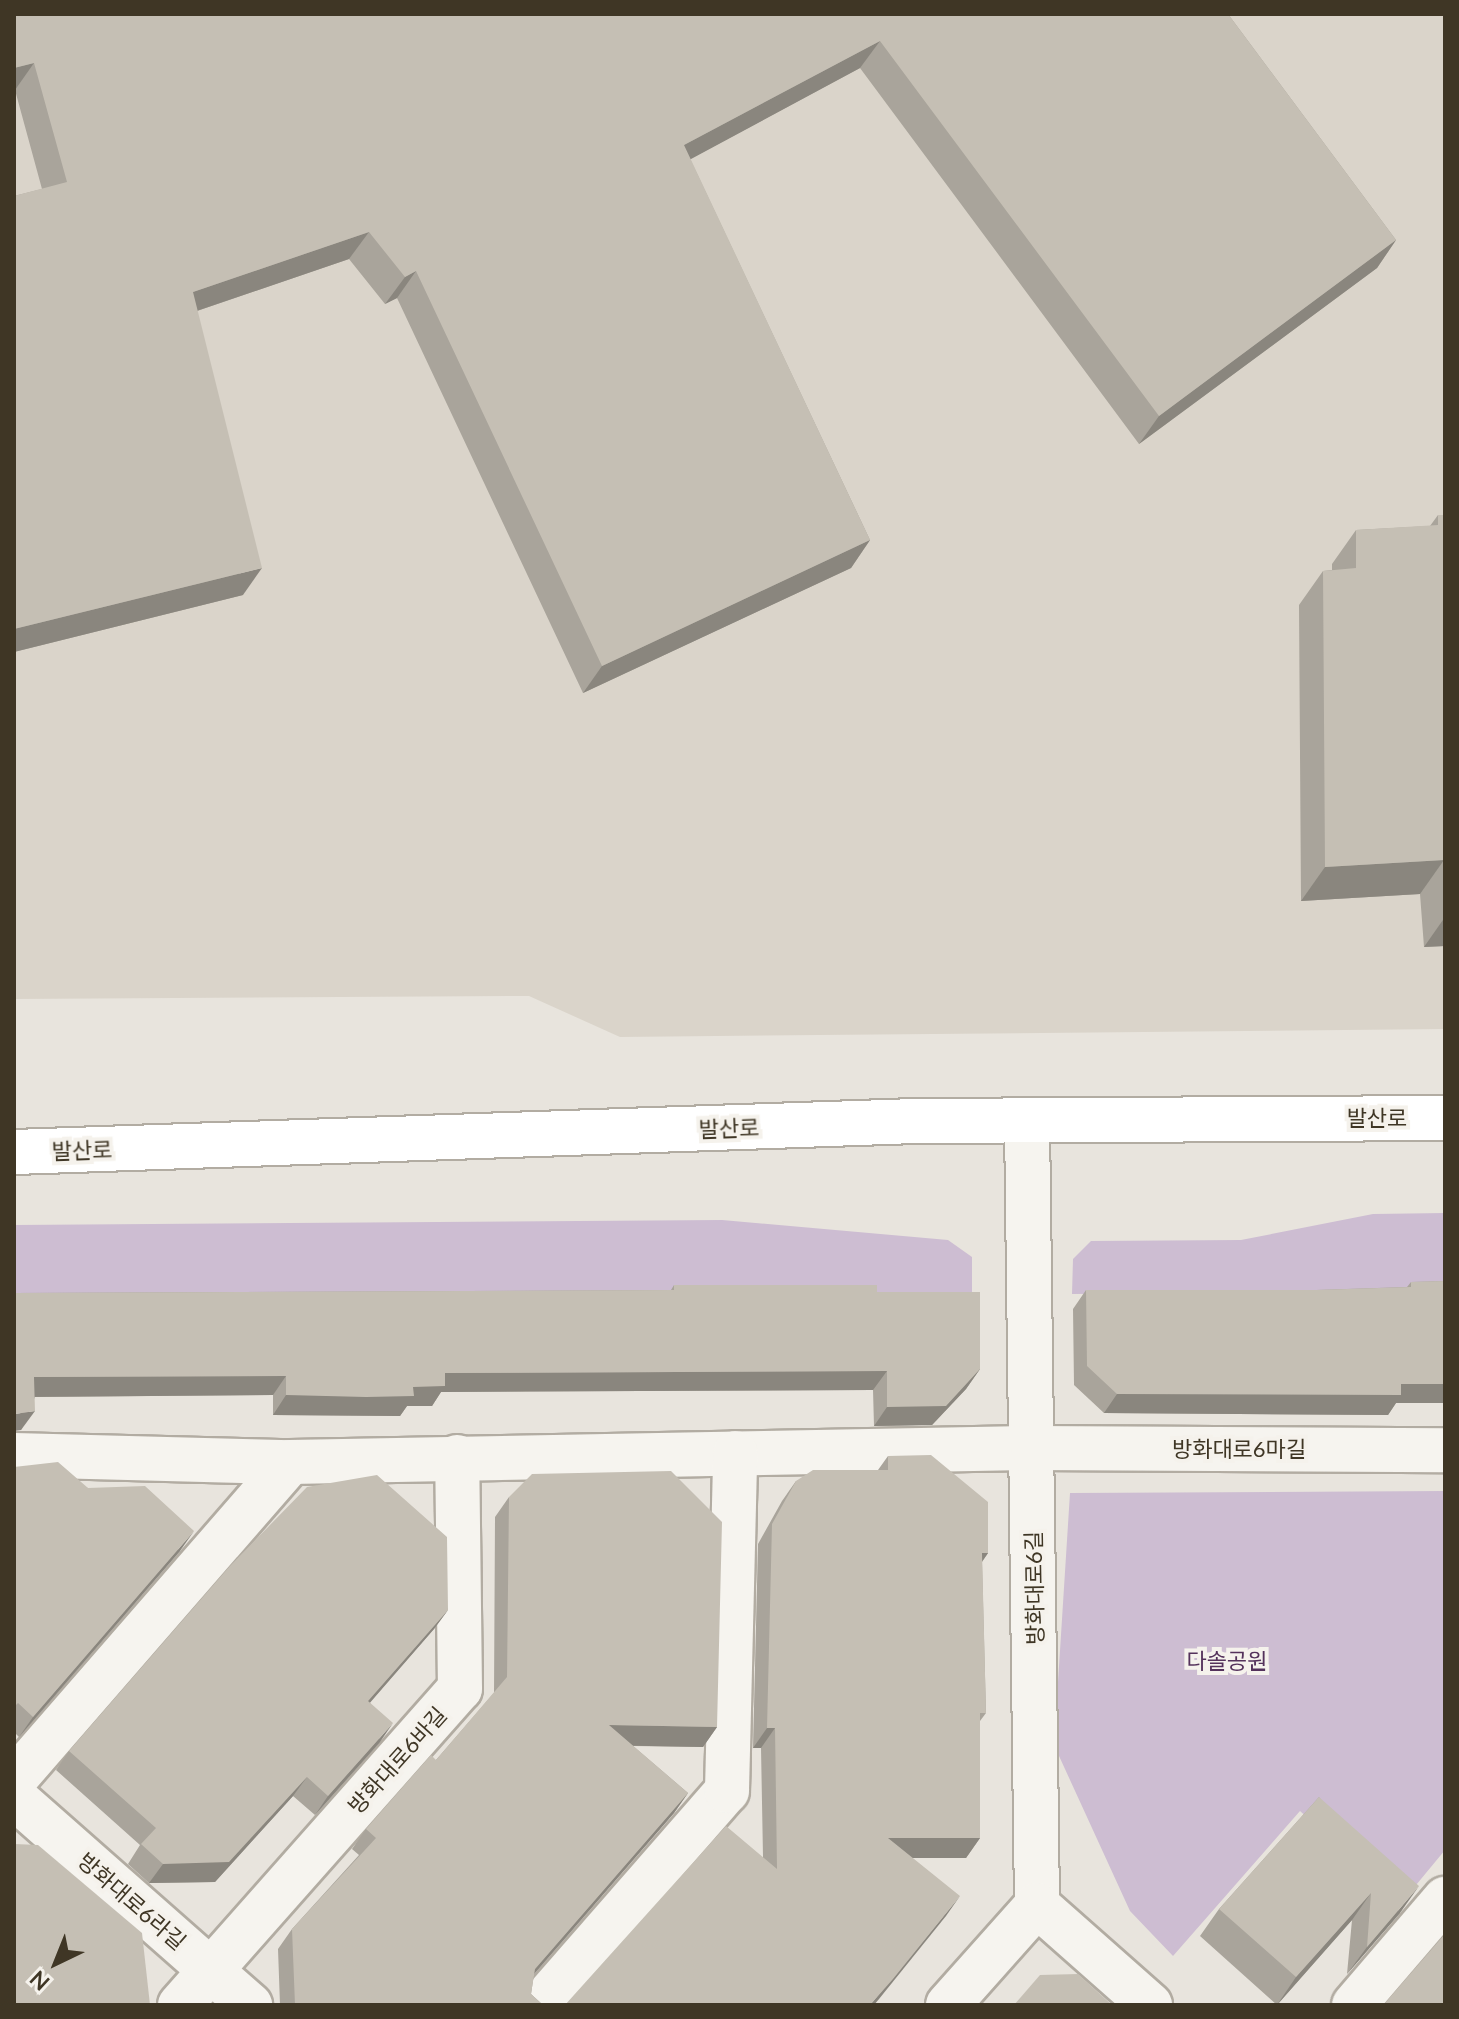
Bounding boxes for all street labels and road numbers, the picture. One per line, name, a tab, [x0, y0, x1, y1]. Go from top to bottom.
street label: 발산로	[1347, 1105, 1407, 1131]
street label: 발산로	[698, 1114, 760, 1142]
street label: 발산로	[51, 1136, 113, 1164]
street label: 방화대로6마길	[1172, 1436, 1306, 1462]
street label: 방화대로6길	[1020, 1531, 1048, 1645]
street label: 방화대로6바길	[342, 1701, 452, 1819]
street label: 방화대로6라길	[73, 1847, 191, 1955]

